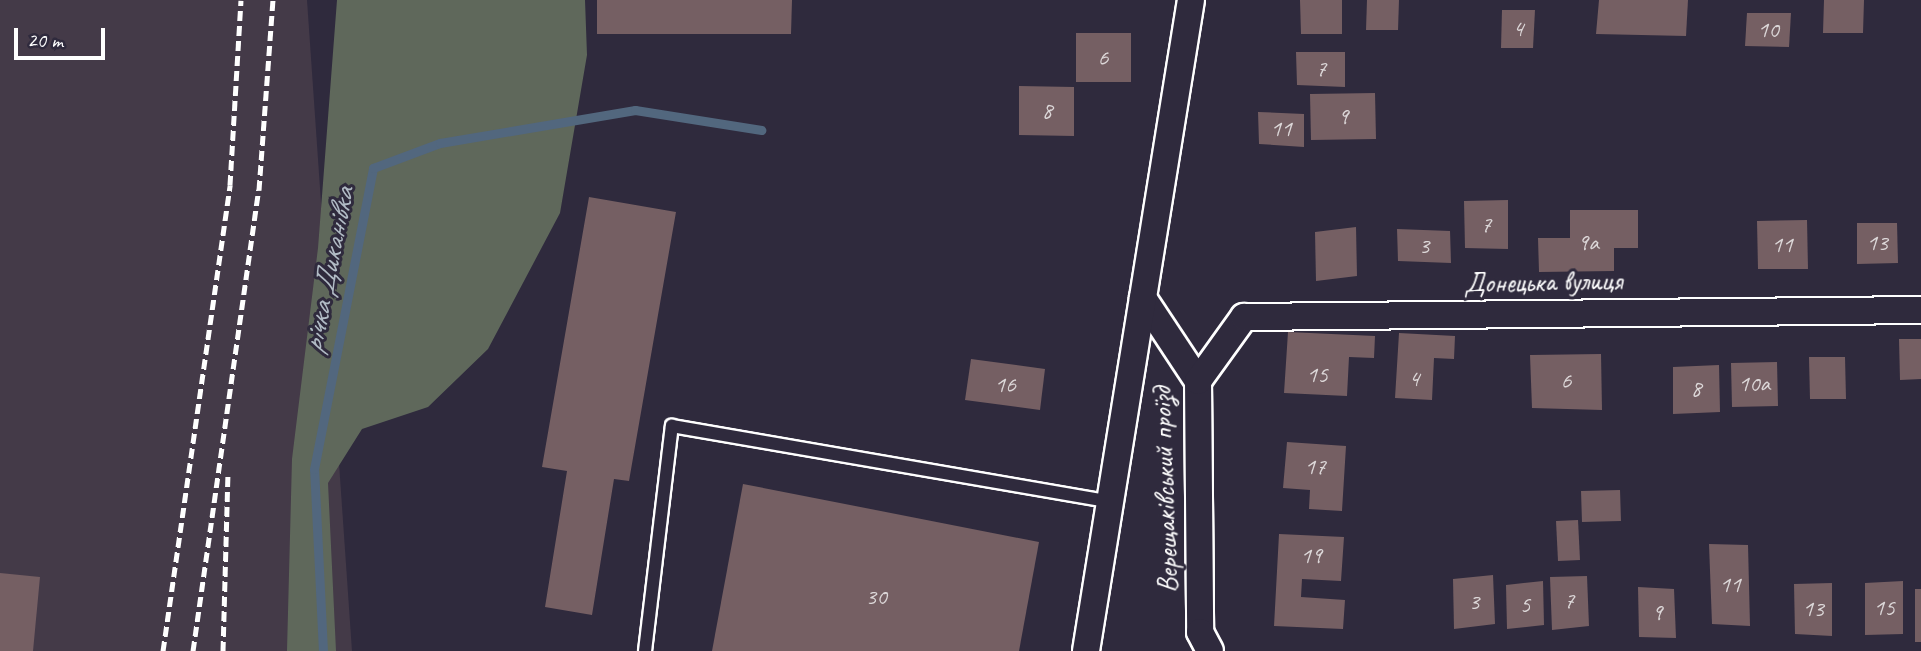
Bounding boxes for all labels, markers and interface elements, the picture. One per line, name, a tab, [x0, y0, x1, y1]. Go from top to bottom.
scale bar	[18, 14, 108, 58]
house number: 4	[1513, 15, 1523, 43]
house number: 10	[1757, 16, 1779, 44]
text: 20 m	[27, 27, 63, 53]
house number: 6	[1098, 44, 1108, 72]
house number: 7	[1316, 55, 1326, 83]
house number: 8	[1042, 97, 1052, 125]
house number: 9	[1338, 103, 1348, 131]
house number: 11	[1270, 115, 1292, 143]
water label: річка Диканівка	[295, 186, 361, 354]
house number: 7	[1481, 211, 1491, 239]
house number: 9а	[1577, 229, 1599, 257]
house number: 13	[1866, 229, 1888, 257]
house number: 11	[1771, 231, 1793, 259]
house number: 3	[1419, 232, 1429, 260]
street label: Донецька вулиця	[1464, 264, 1622, 300]
house number: 15	[1306, 361, 1328, 389]
house number: 4	[1409, 365, 1419, 393]
house number: 6	[1561, 367, 1571, 395]
house number: 10а	[1738, 370, 1770, 398]
house number: 16	[994, 371, 1016, 399]
house number: 8	[1691, 375, 1701, 403]
street label: Верещаківський проїзд	[1145, 387, 1185, 593]
house number: 17	[1304, 453, 1326, 481]
house number: 19	[1300, 542, 1322, 570]
house number: 11	[1719, 571, 1741, 599]
house number: 30	[865, 583, 887, 611]
house number: 7	[1564, 587, 1574, 615]
house number: 3	[1469, 588, 1479, 616]
house number: 5	[1520, 591, 1530, 619]
house number: 15	[1873, 594, 1895, 622]
house number: 13	[1802, 595, 1824, 623]
house number: 9	[1652, 599, 1662, 627]

